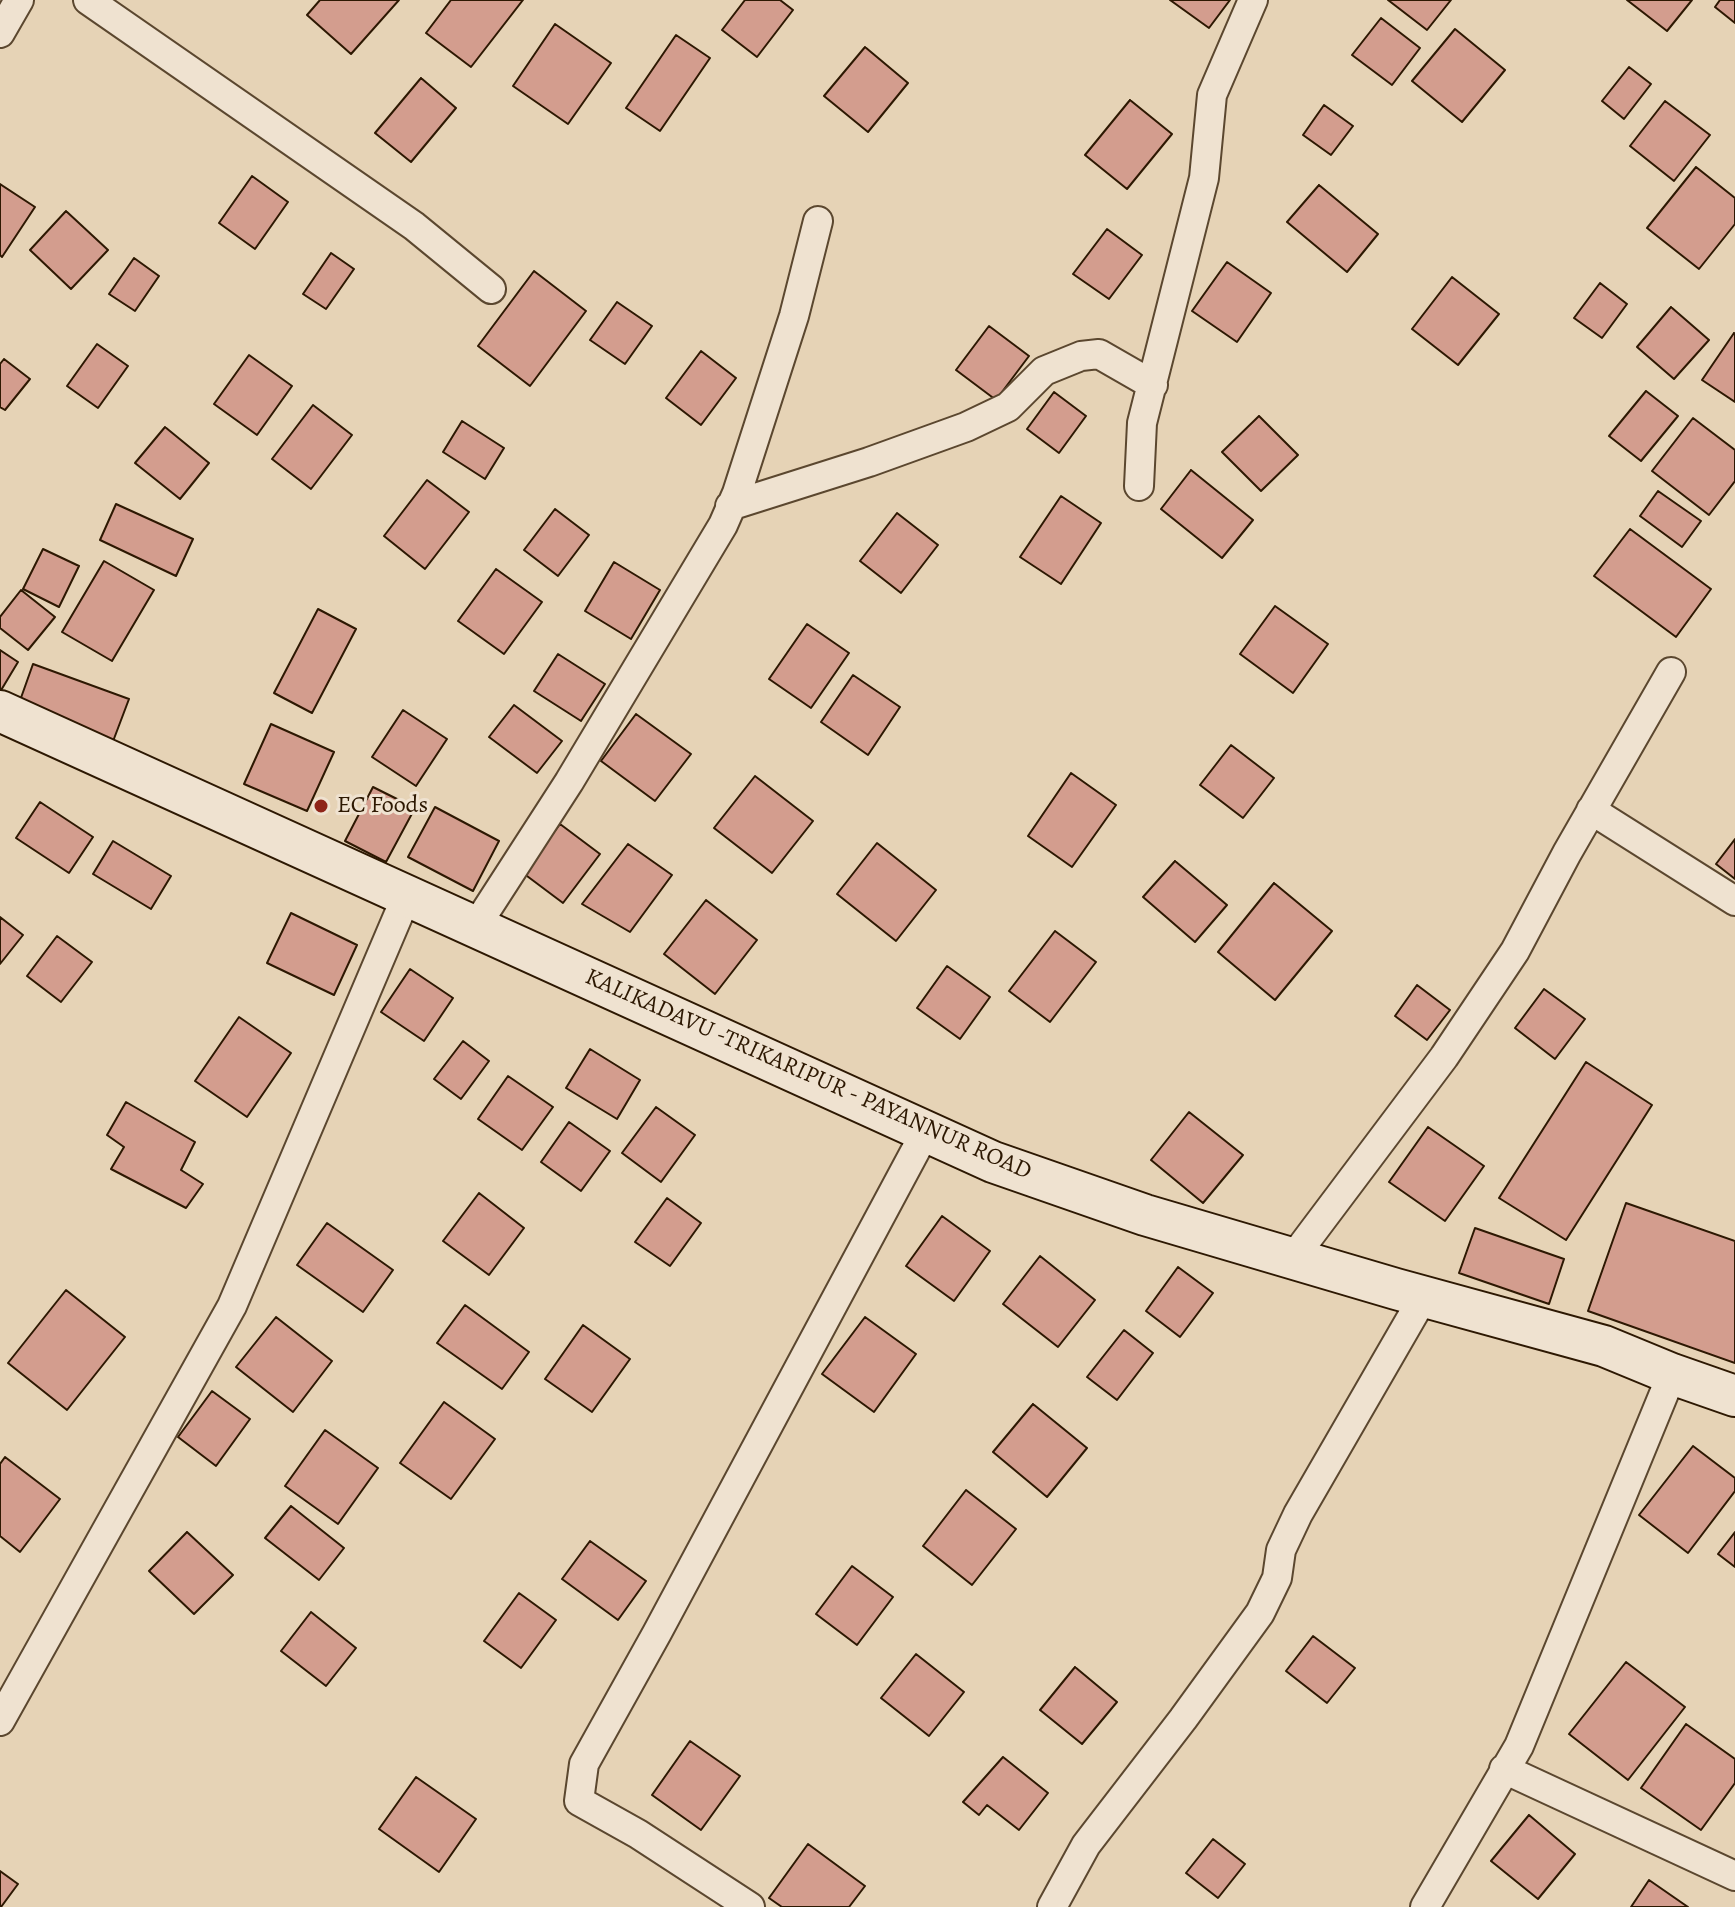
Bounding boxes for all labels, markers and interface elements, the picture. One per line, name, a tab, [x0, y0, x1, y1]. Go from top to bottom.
place label: EC Foods	[337, 792, 428, 820]
marker: EC Foods	[312, 797, 330, 815]
street label: KALIKADAVU -TRIKARIPUR - PAYANNUR ROAD	[580, 963, 1036, 1187]

